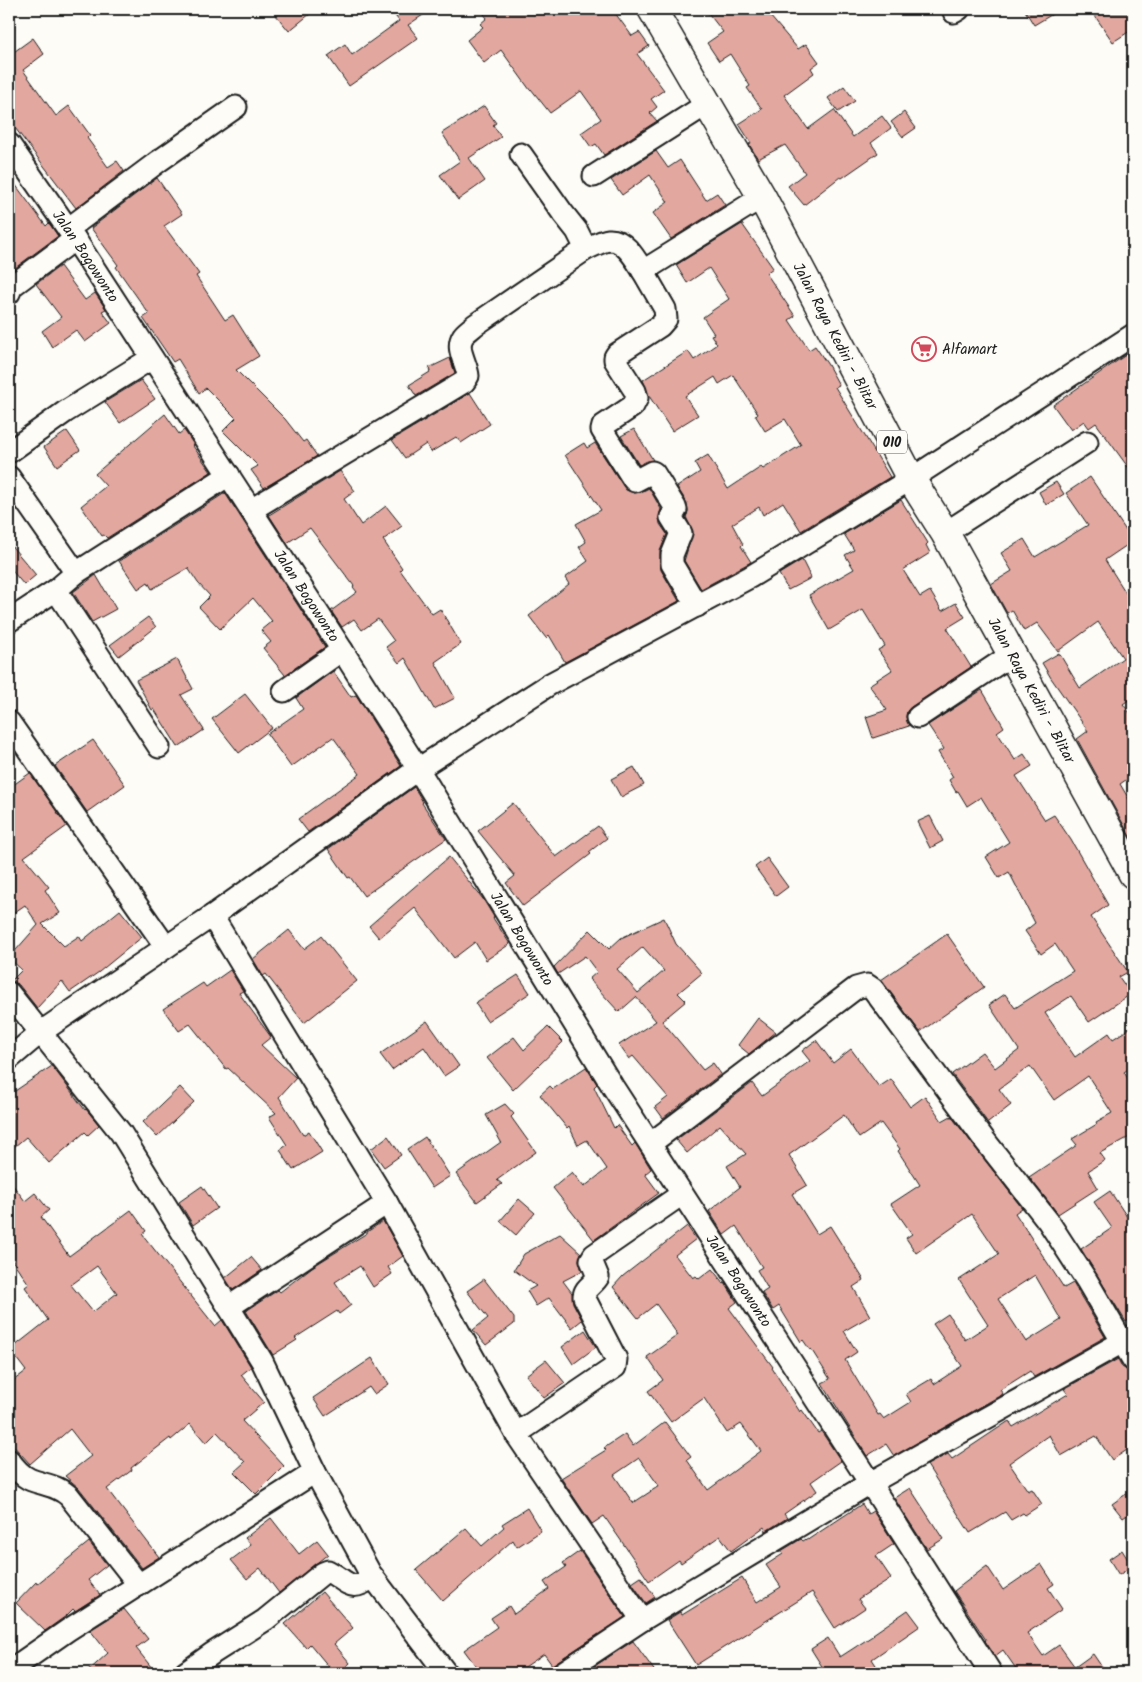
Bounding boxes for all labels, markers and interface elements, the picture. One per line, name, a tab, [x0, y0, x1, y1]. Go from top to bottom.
street label: Jalan Bogowonto	[45, 206, 124, 308]
street label: Jalan Raya Kediri - Blitar	[786, 259, 884, 415]
supermarket icon: Alfamart	[911, 336, 937, 362]
place label: Alfamart	[942, 338, 997, 362]
road number: 010	[877, 431, 907, 454]
street label: Jalan Bogowonto	[267, 545, 345, 648]
street label: Jalan Raya Kediri - Blitar	[981, 613, 1081, 769]
street label: Jalan Bogowonto	[483, 887, 559, 991]
street label: Jalan Bogowonto	[699, 1230, 777, 1333]

